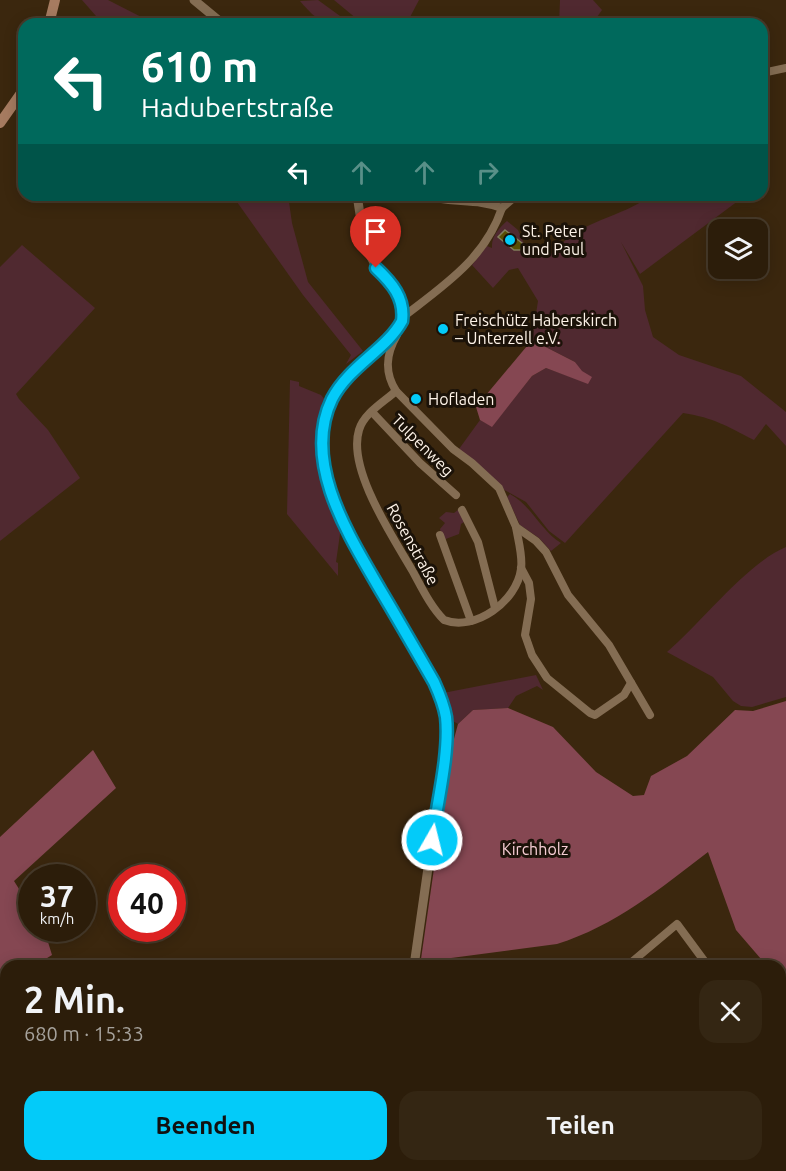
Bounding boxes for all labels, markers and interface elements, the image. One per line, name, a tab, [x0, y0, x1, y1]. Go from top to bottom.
icon: left	[42, 42, 120, 120]
text: 610 m	[141, 43, 258, 90]
text: Hadubertstraße	[141, 92, 334, 122]
icon: left	[282, 156, 315, 189]
icon: ahead	[345, 156, 378, 189]
icon: ahead	[408, 156, 441, 189]
icon: right	[471, 156, 504, 189]
pin	[350, 206, 401, 268]
icon: arrive	[359, 215, 392, 248]
map controls	[708, 219, 768, 279]
button: layers	[708, 219, 768, 279]
place label: St. Peter und Paul	[522, 222, 584, 258]
marker: St. Peter und Paul	[503, 233, 517, 247]
place label: Freischütz Haberskirch – Unterzell e.V.	[454, 311, 617, 347]
marker: Freischütz Haberskirch – Unterzell e.V.	[436, 322, 450, 336]
place label: Hofladen	[428, 390, 494, 408]
marker: Hofladen	[409, 392, 423, 406]
street label: Tulpenweg	[389, 411, 457, 479]
street label: Rosenstraße	[383, 500, 443, 588]
position arrow	[400, 808, 464, 872]
park label: Kirchholz	[502, 840, 568, 858]
speed limit sign: 40	[108, 864, 186, 942]
text: 37	[40, 879, 74, 913]
text: km/h	[40, 910, 74, 927]
text: 2 Min.	[24, 979, 125, 1020]
button: close	[699, 980, 762, 1043]
text: 680 m · 15:33	[24, 1022, 144, 1045]
button: Beenden	[24, 1091, 387, 1160]
button: Teilen	[399, 1091, 762, 1160]

